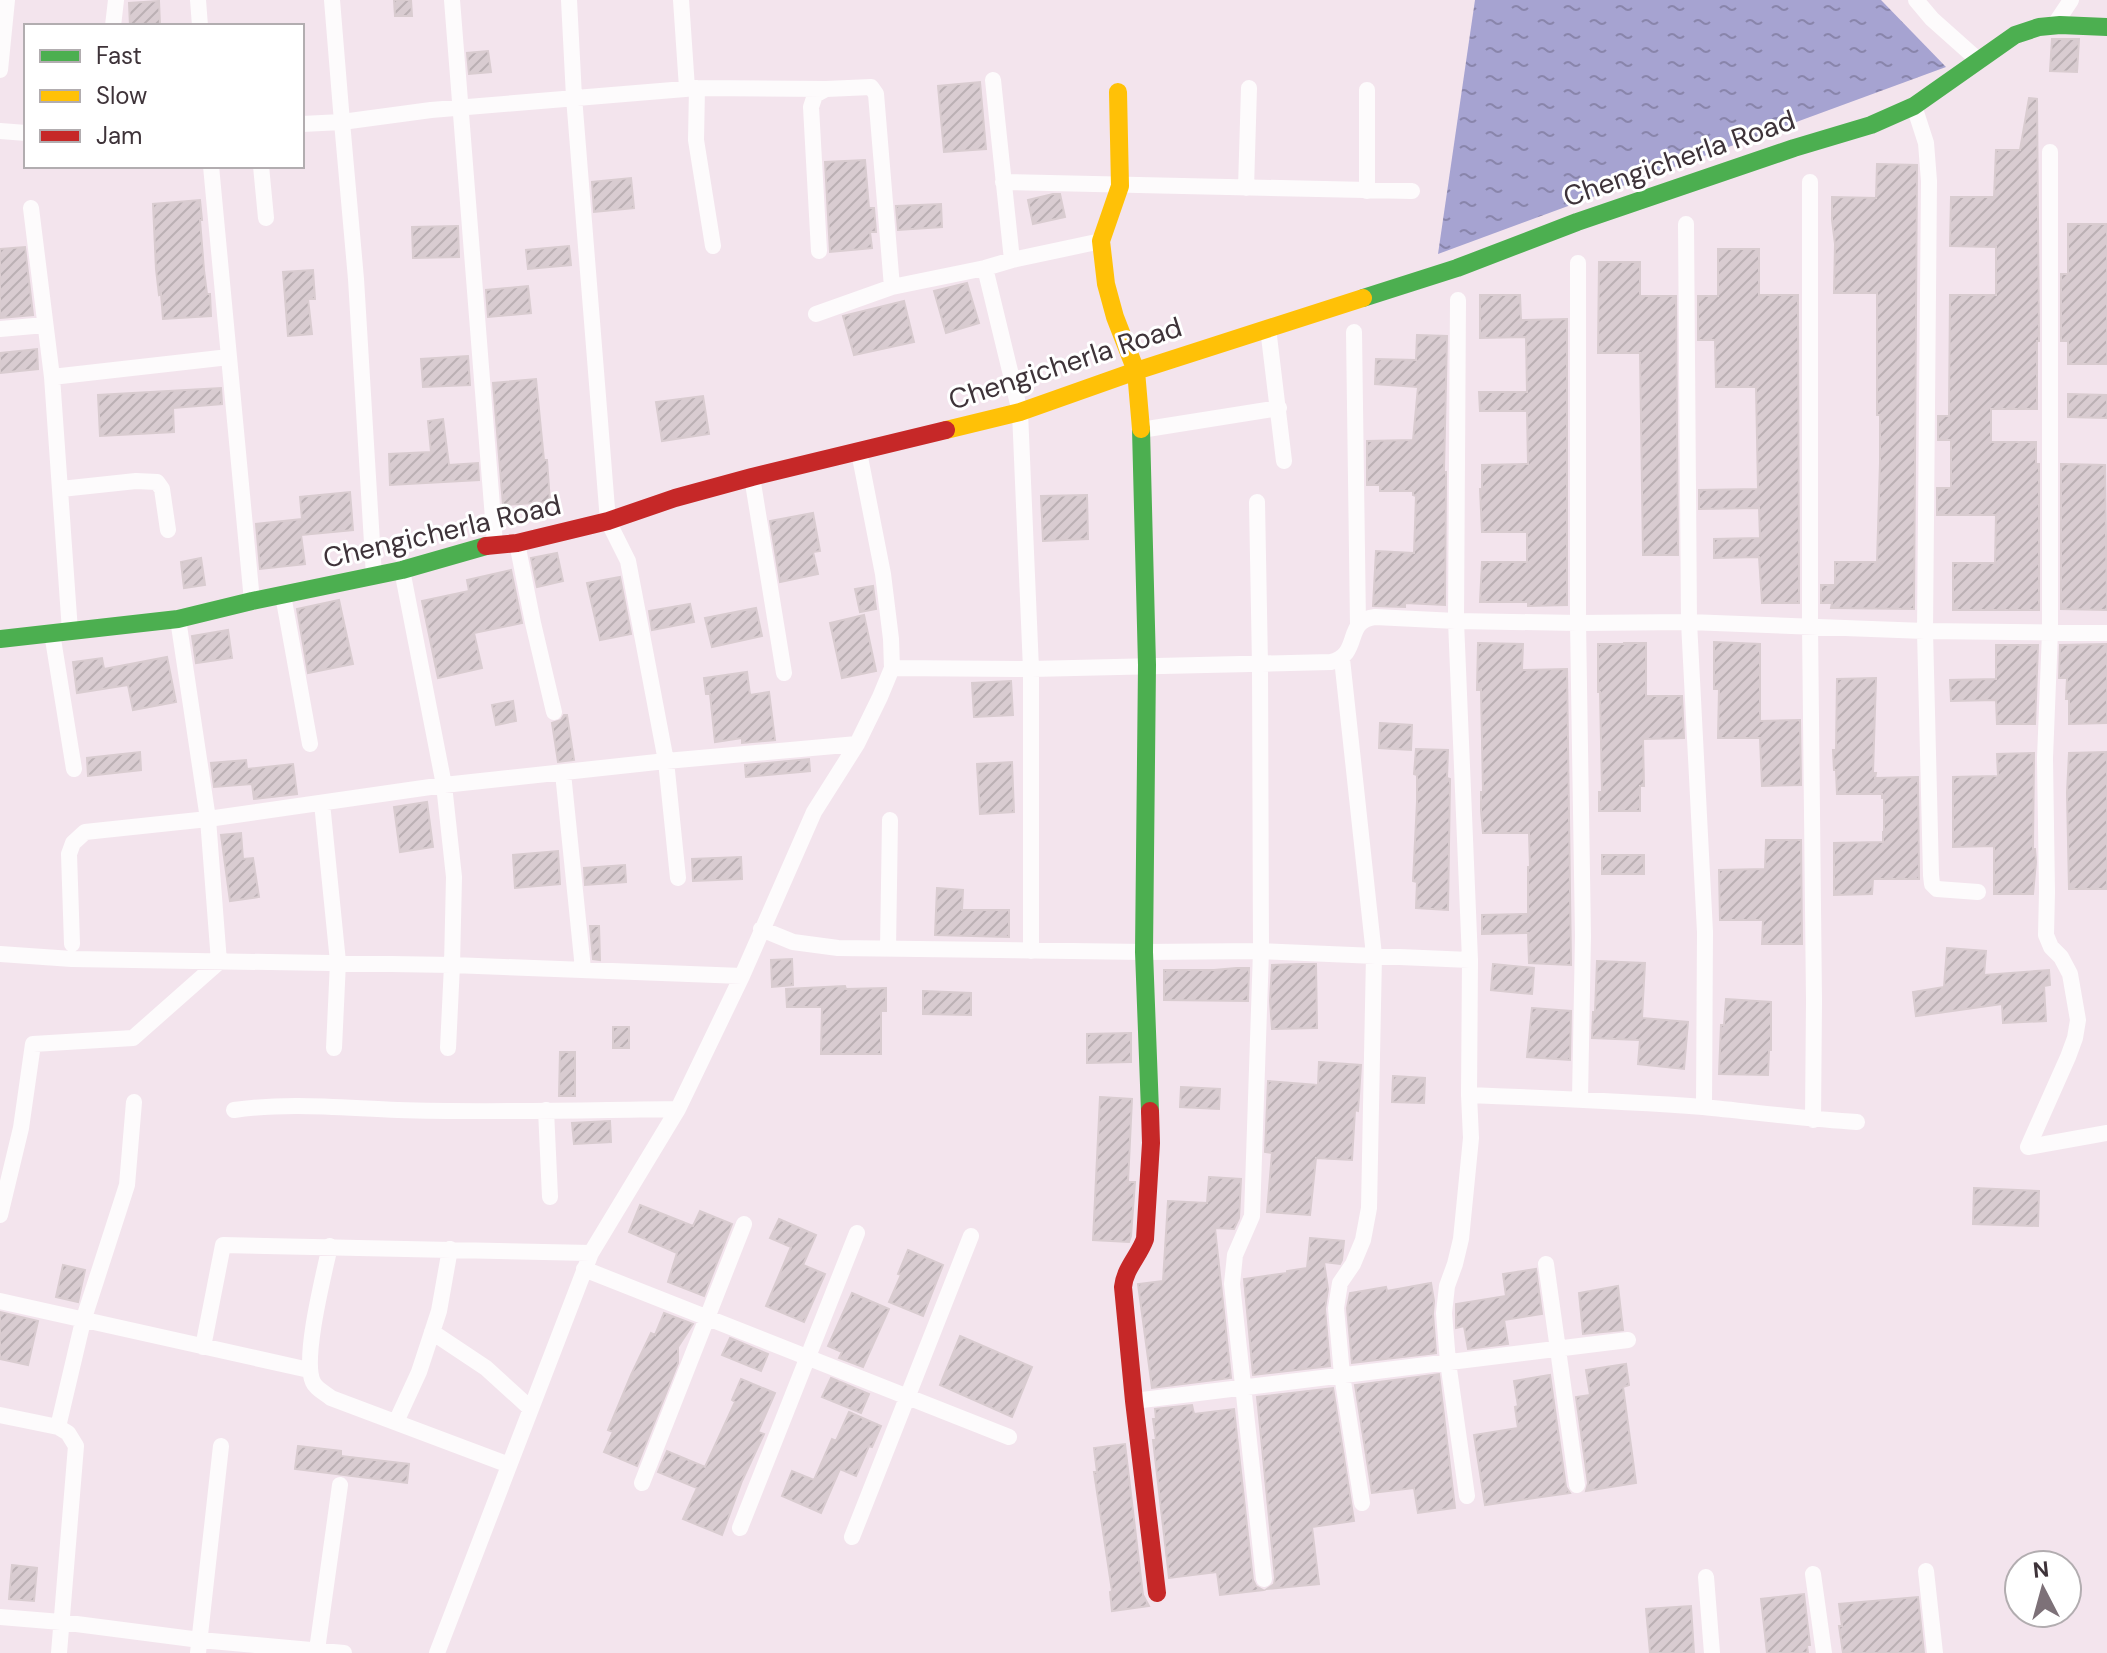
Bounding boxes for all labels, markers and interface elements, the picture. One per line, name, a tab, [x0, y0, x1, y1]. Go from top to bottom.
legend	[24, 24, 304, 168]
text: Fast	[96, 40, 142, 71]
text: Slow	[96, 80, 147, 111]
street label: Chengicherla Road	[1558, 101, 1800, 216]
text: Jam	[96, 120, 142, 151]
street label: Chengicherla Road	[944, 308, 1186, 419]
street label: Chengicherla Road	[320, 486, 565, 577]
north arrow	[2003, 1549, 2083, 1629]
text: N	[2031, 1554, 2050, 1585]

